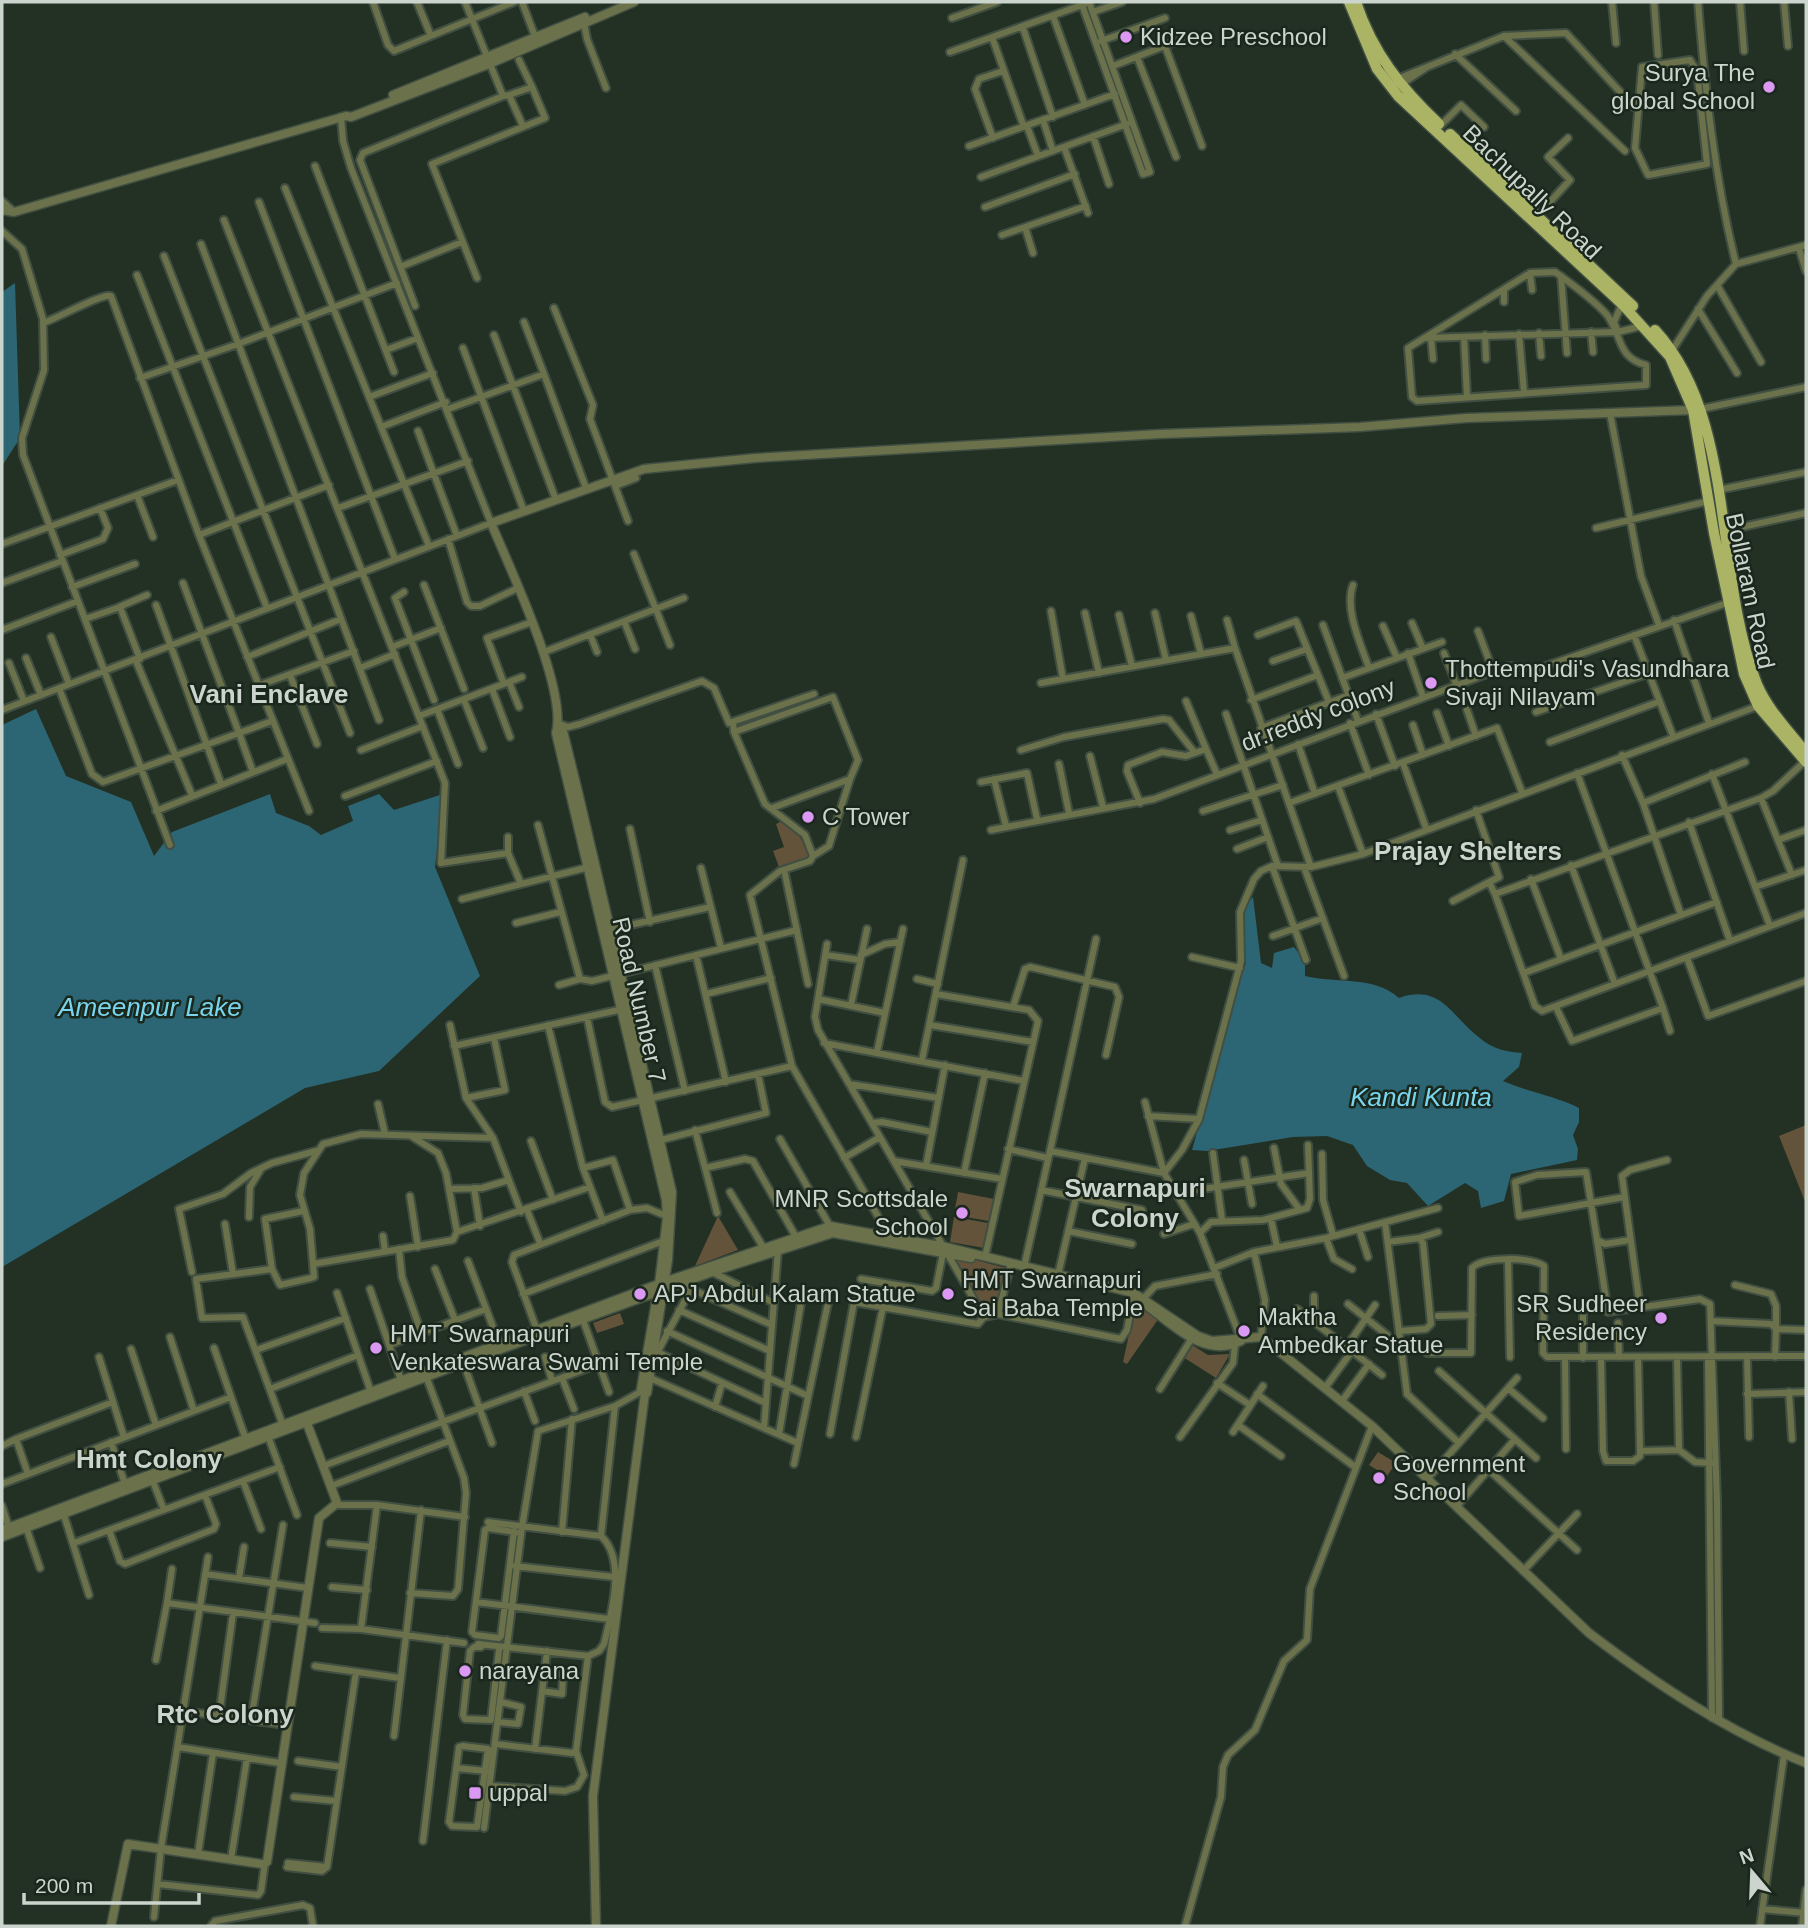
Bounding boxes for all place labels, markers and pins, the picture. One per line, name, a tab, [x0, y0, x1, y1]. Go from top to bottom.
place label: Kidzee Preschool	[1140, 23, 1327, 50]
marker: Kidzee Preschool	[1118, 29, 1134, 45]
place label: Surya The global School	[1611, 59, 1755, 114]
marker: Surya The global School	[1761, 79, 1777, 95]
place label: Thottempudi's Vasundhara Sivaji Nilayam	[1445, 655, 1730, 710]
marker: Thottempudi's Vasundhara Sivaji Nilayam	[1423, 675, 1439, 691]
place label: C Tower	[822, 803, 910, 830]
marker: C Tower	[800, 809, 816, 825]
place label: MNR Scottsdale School	[775, 1185, 948, 1240]
marker: MNR Scottsdale School	[954, 1205, 970, 1221]
place label: HMT Swarnapuri Sai Baba Temple	[962, 1266, 1143, 1321]
place label: APJ Abdul Kalam Statue	[654, 1280, 916, 1307]
marker: APJ Abdul Kalam Statue	[632, 1286, 648, 1302]
marker: HMT Swarnapuri Sai Baba Temple	[940, 1286, 956, 1302]
place label: SR Sudheer Residency	[1516, 1290, 1647, 1345]
place label: Maktha Ambedkar Statue	[1258, 1303, 1443, 1358]
marker: SR Sudheer Residency	[1653, 1310, 1669, 1326]
place label: HMT Swarnapuri Venkateswara Swami Temple	[390, 1320, 703, 1375]
marker: Maktha Ambedkar Statue	[1236, 1323, 1252, 1339]
marker: HMT Swarnapuri Venkateswara Swami Temple	[368, 1340, 384, 1356]
place label: Government School	[1393, 1450, 1525, 1505]
marker: Government School	[1371, 1470, 1387, 1486]
place label: narayana	[479, 1657, 580, 1684]
marker: narayana	[457, 1663, 473, 1679]
place label: uppal	[489, 1779, 548, 1806]
marker: uppal	[467, 1785, 483, 1801]

